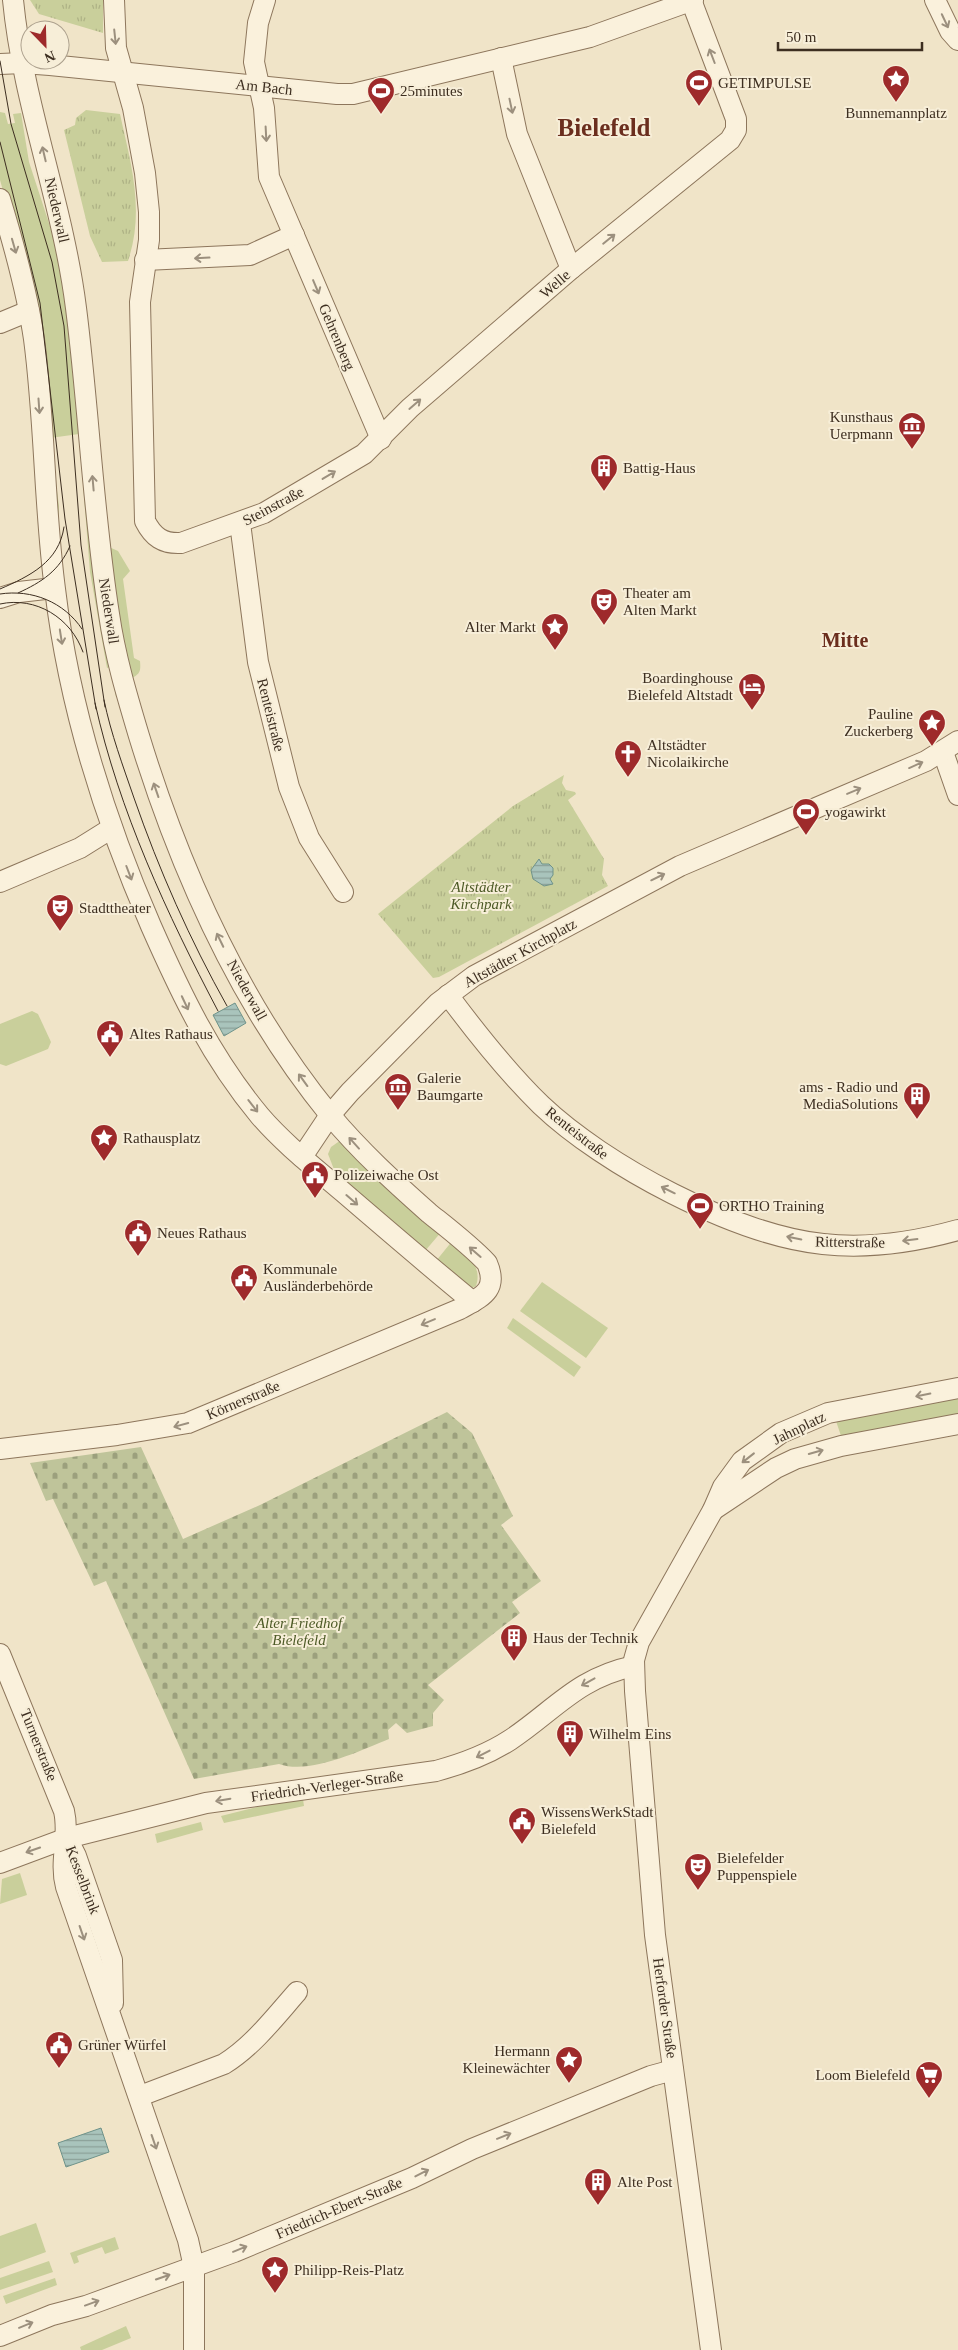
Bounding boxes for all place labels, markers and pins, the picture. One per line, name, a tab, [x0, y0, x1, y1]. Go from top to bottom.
place icon: Bunnemannplatz	[881, 64, 911, 103]
sports icon: GETIMPULSE	[684, 68, 714, 107]
place label: GETIMPULSE	[718, 75, 811, 91]
sports icon: 25minutes	[366, 76, 396, 115]
place label: 25minutes	[400, 83, 463, 99]
place label: Bunnemannplatz	[845, 105, 947, 121]
place label: Kunsthaus Uerpmann	[830, 409, 893, 442]
museum icon: Kunsthaus Uerpmann	[897, 411, 927, 450]
building icon: Battig-Haus	[589, 453, 619, 492]
place label: Battig-Haus	[623, 460, 696, 476]
place label: Theater am Alten Markt	[623, 585, 698, 618]
theatre icon: Theater am Alten Markt	[589, 587, 619, 626]
place icon: Alter Markt	[540, 612, 570, 651]
place label: Alter Markt	[465, 619, 537, 635]
place label: Boardinghouse Bielefeld Altstadt	[628, 670, 734, 703]
hotel icon: Boardinghouse Bielefeld Altstadt	[737, 672, 767, 711]
place label: Pauline Zuckerberg	[844, 706, 913, 739]
place icon: Pauline Zuckerberg	[917, 708, 947, 747]
place label: Altstädter Nicolaikirche	[647, 737, 729, 770]
church icon: Altstädter Nicolaikirche	[613, 739, 643, 778]
sports icon: yogawirkt	[791, 797, 821, 836]
place label: yogawirkt	[825, 804, 887, 820]
theatre icon: Stadttheater	[45, 893, 75, 932]
place label: Stadttheater	[79, 900, 151, 916]
public building icon: Altes Rathaus	[95, 1019, 125, 1058]
place label: Altes Rathaus	[129, 1026, 213, 1042]
place label: Galerie Baumgarte	[417, 1070, 483, 1103]
museum icon: Galerie Baumgarte	[383, 1072, 413, 1111]
place label: ams - Radio und MediaSolutions	[799, 1079, 898, 1112]
building icon: ams - Radio und MediaSolutions	[902, 1081, 932, 1120]
place icon: Rathausplatz	[89, 1123, 119, 1162]
place label: Rathausplatz	[123, 1130, 201, 1146]
public building icon: Polizeiwache Ost	[300, 1160, 330, 1199]
place label: Polizeiwache Ost	[334, 1167, 439, 1183]
sports icon: ORTHO Training	[685, 1191, 715, 1230]
place label: ORTHO Training	[719, 1198, 825, 1214]
public building icon: Neues Rathaus	[123, 1218, 153, 1257]
place label: Neues Rathaus	[157, 1225, 247, 1241]
place label: Kommunale Ausländerbehörde	[263, 1261, 373, 1294]
public building icon: Kommunale Ausländerbehörde	[229, 1263, 259, 1302]
building icon: Haus der Technik	[499, 1623, 529, 1662]
place label: Haus der Technik	[533, 1630, 639, 1646]
building icon: Wilhelm Eins	[555, 1719, 585, 1758]
place label: Wilhelm Eins	[589, 1726, 671, 1742]
place label: WissensWerkStadt Bielefeld	[541, 1804, 654, 1837]
public building icon: WissensWerkStadt Bielefeld	[507, 1806, 537, 1845]
place label: Bielefelder Puppenspiele	[717, 1850, 797, 1883]
theatre icon: Bielefelder Puppenspiele	[683, 1852, 713, 1891]
public building icon: Grüner Würfel	[44, 2030, 74, 2069]
place label: Grüner Würfel	[78, 2037, 166, 2053]
place label: Hermann Kleinewächter	[463, 2043, 550, 2076]
place icon: Hermann Kleinewächter	[554, 2045, 584, 2084]
supermarket icon: Loom Bielefeld	[914, 2060, 944, 2099]
place label: Loom Bielefeld	[815, 2067, 910, 2083]
building icon: Alte Post	[583, 2167, 613, 2206]
place label: Alte Post	[617, 2174, 673, 2190]
place icon: Philipp-Reis-Platz	[260, 2255, 290, 2294]
place label: Philipp-Reis-Platz	[294, 2262, 404, 2278]

